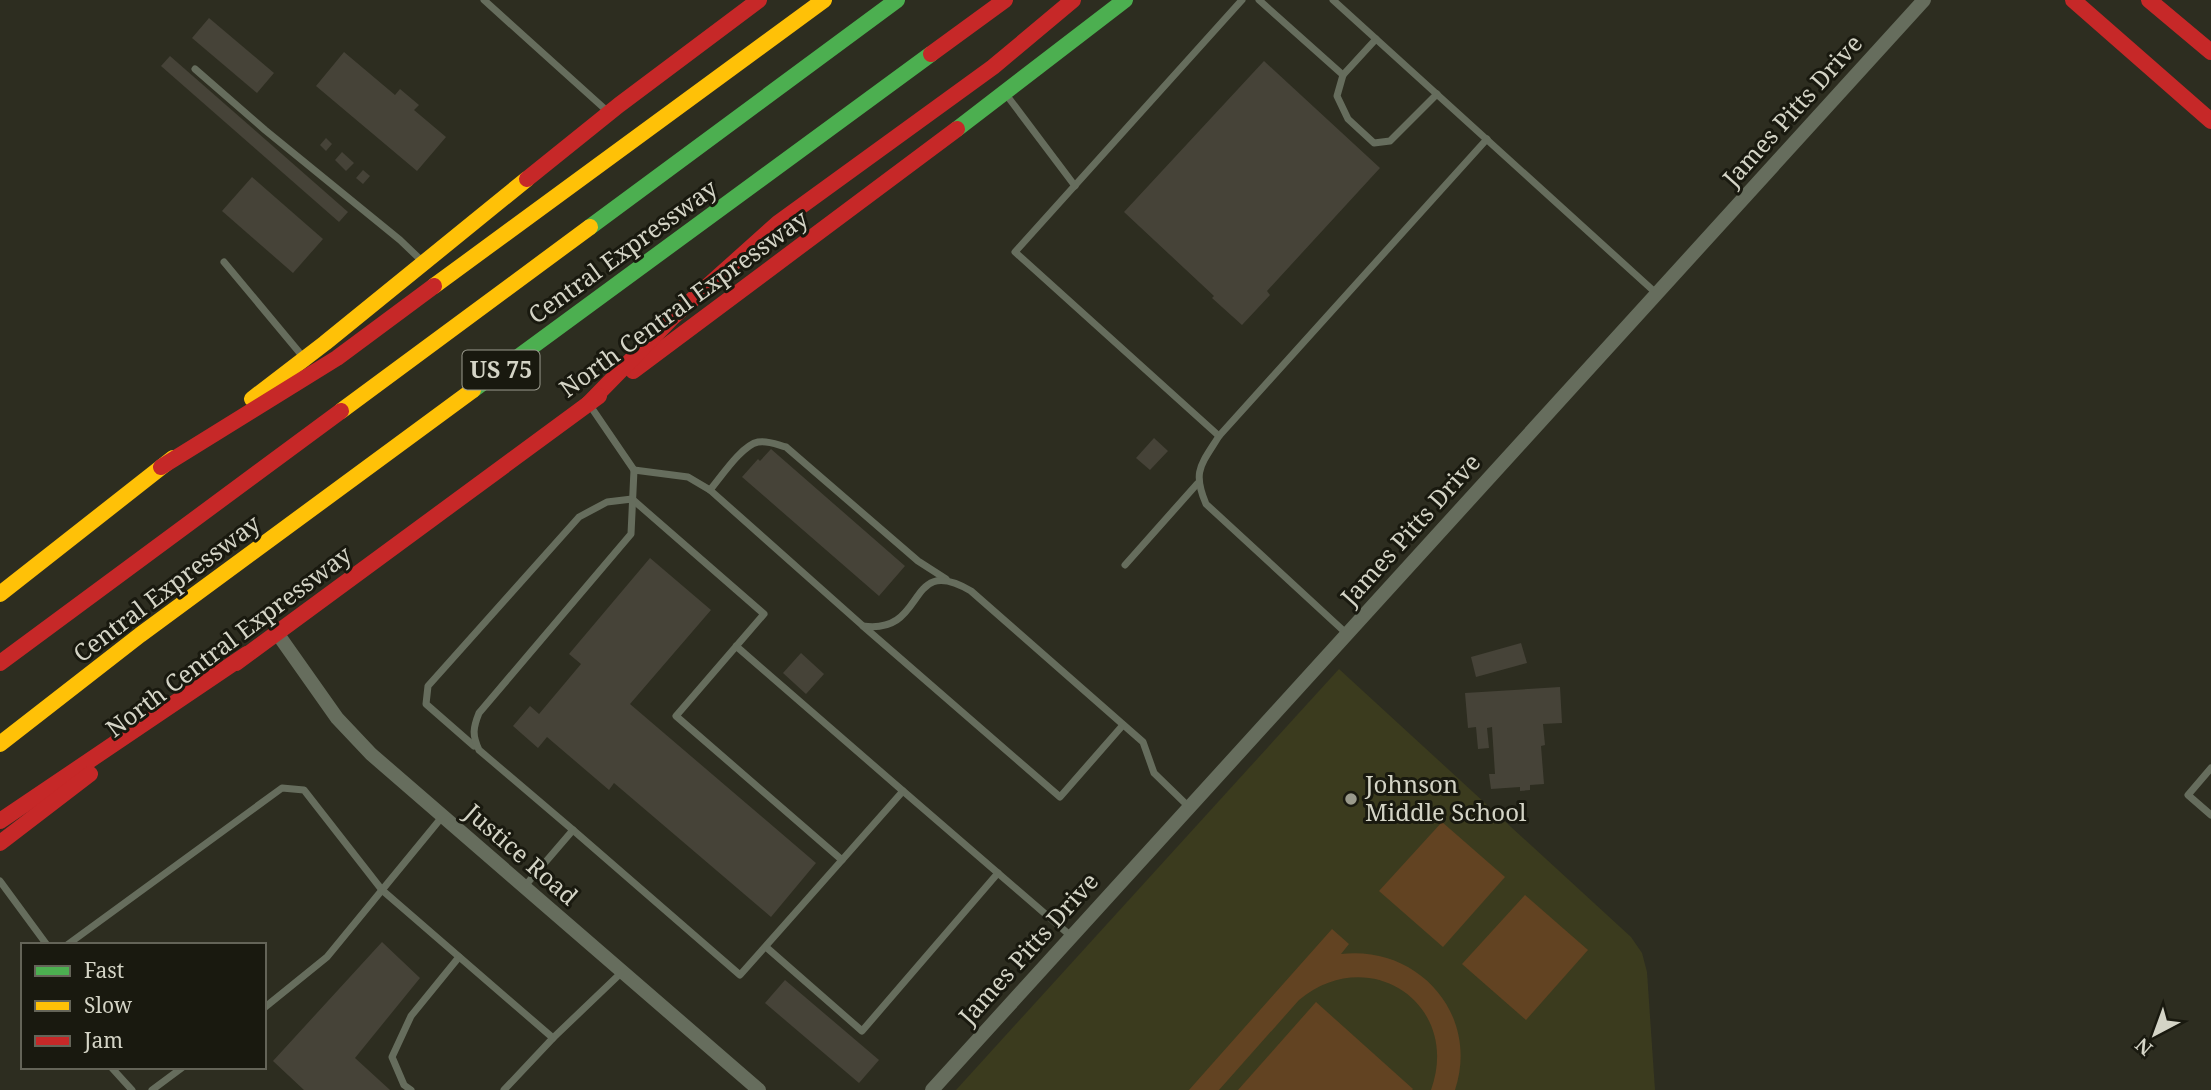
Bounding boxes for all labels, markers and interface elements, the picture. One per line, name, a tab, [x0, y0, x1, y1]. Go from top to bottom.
street label: James Pitts Drive	[1714, 27, 1869, 194]
street label: Central Expressway	[521, 171, 724, 331]
street label: North Central Expressway	[552, 201, 814, 404]
road number: US 75	[462, 350, 540, 390]
street label: James Pitts Drive	[1332, 446, 1487, 613]
street label: Central Expressway	[66, 506, 267, 669]
street label: North Central Expressway	[99, 537, 358, 744]
place label: Johnson Middle School	[1364, 767, 1527, 828]
marker: Johnson Middle School	[1343, 791, 1359, 807]
street label: Justice Road	[458, 795, 586, 912]
street label: James Pitts Drive	[950, 865, 1105, 1032]
legend	[21, 943, 266, 1069]
text: Fast	[84, 956, 124, 984]
text: Slow	[84, 991, 133, 1019]
north arrow	[2120, 999, 2190, 1069]
text: Jam	[83, 1026, 123, 1054]
text: N	[2130, 1032, 2158, 1062]

